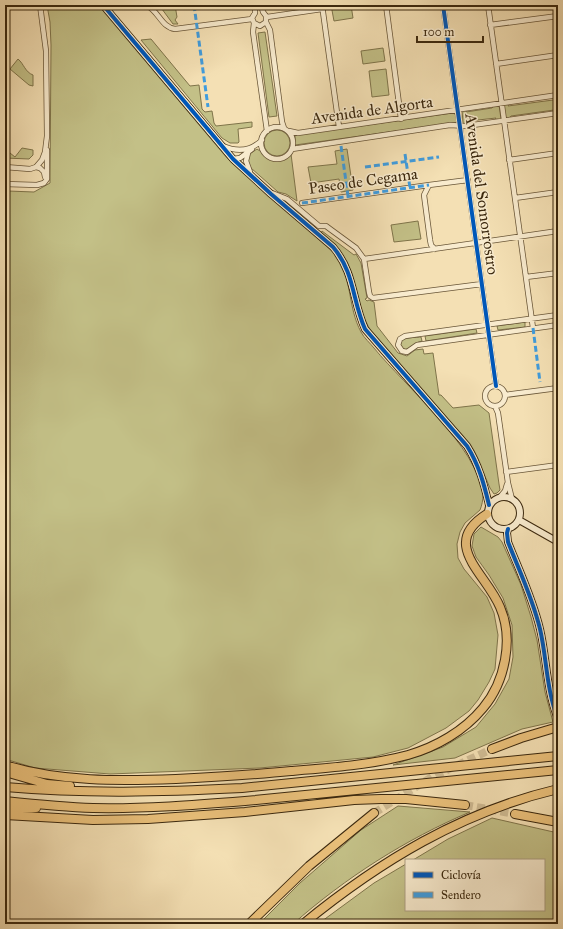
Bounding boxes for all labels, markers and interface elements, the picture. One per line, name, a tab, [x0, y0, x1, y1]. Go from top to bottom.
scale bar	[417, 18, 483, 44]
text: 100 m	[423, 25, 454, 39]
street label: Avenida de Algorta	[309, 92, 434, 129]
street label: Avenida del Somorrostro	[461, 111, 503, 276]
street label: Paseo de Cegama	[307, 164, 419, 199]
legend	[405, 859, 545, 911]
text: Ciclovía	[441, 868, 482, 882]
text: Sendero	[441, 888, 481, 902]

